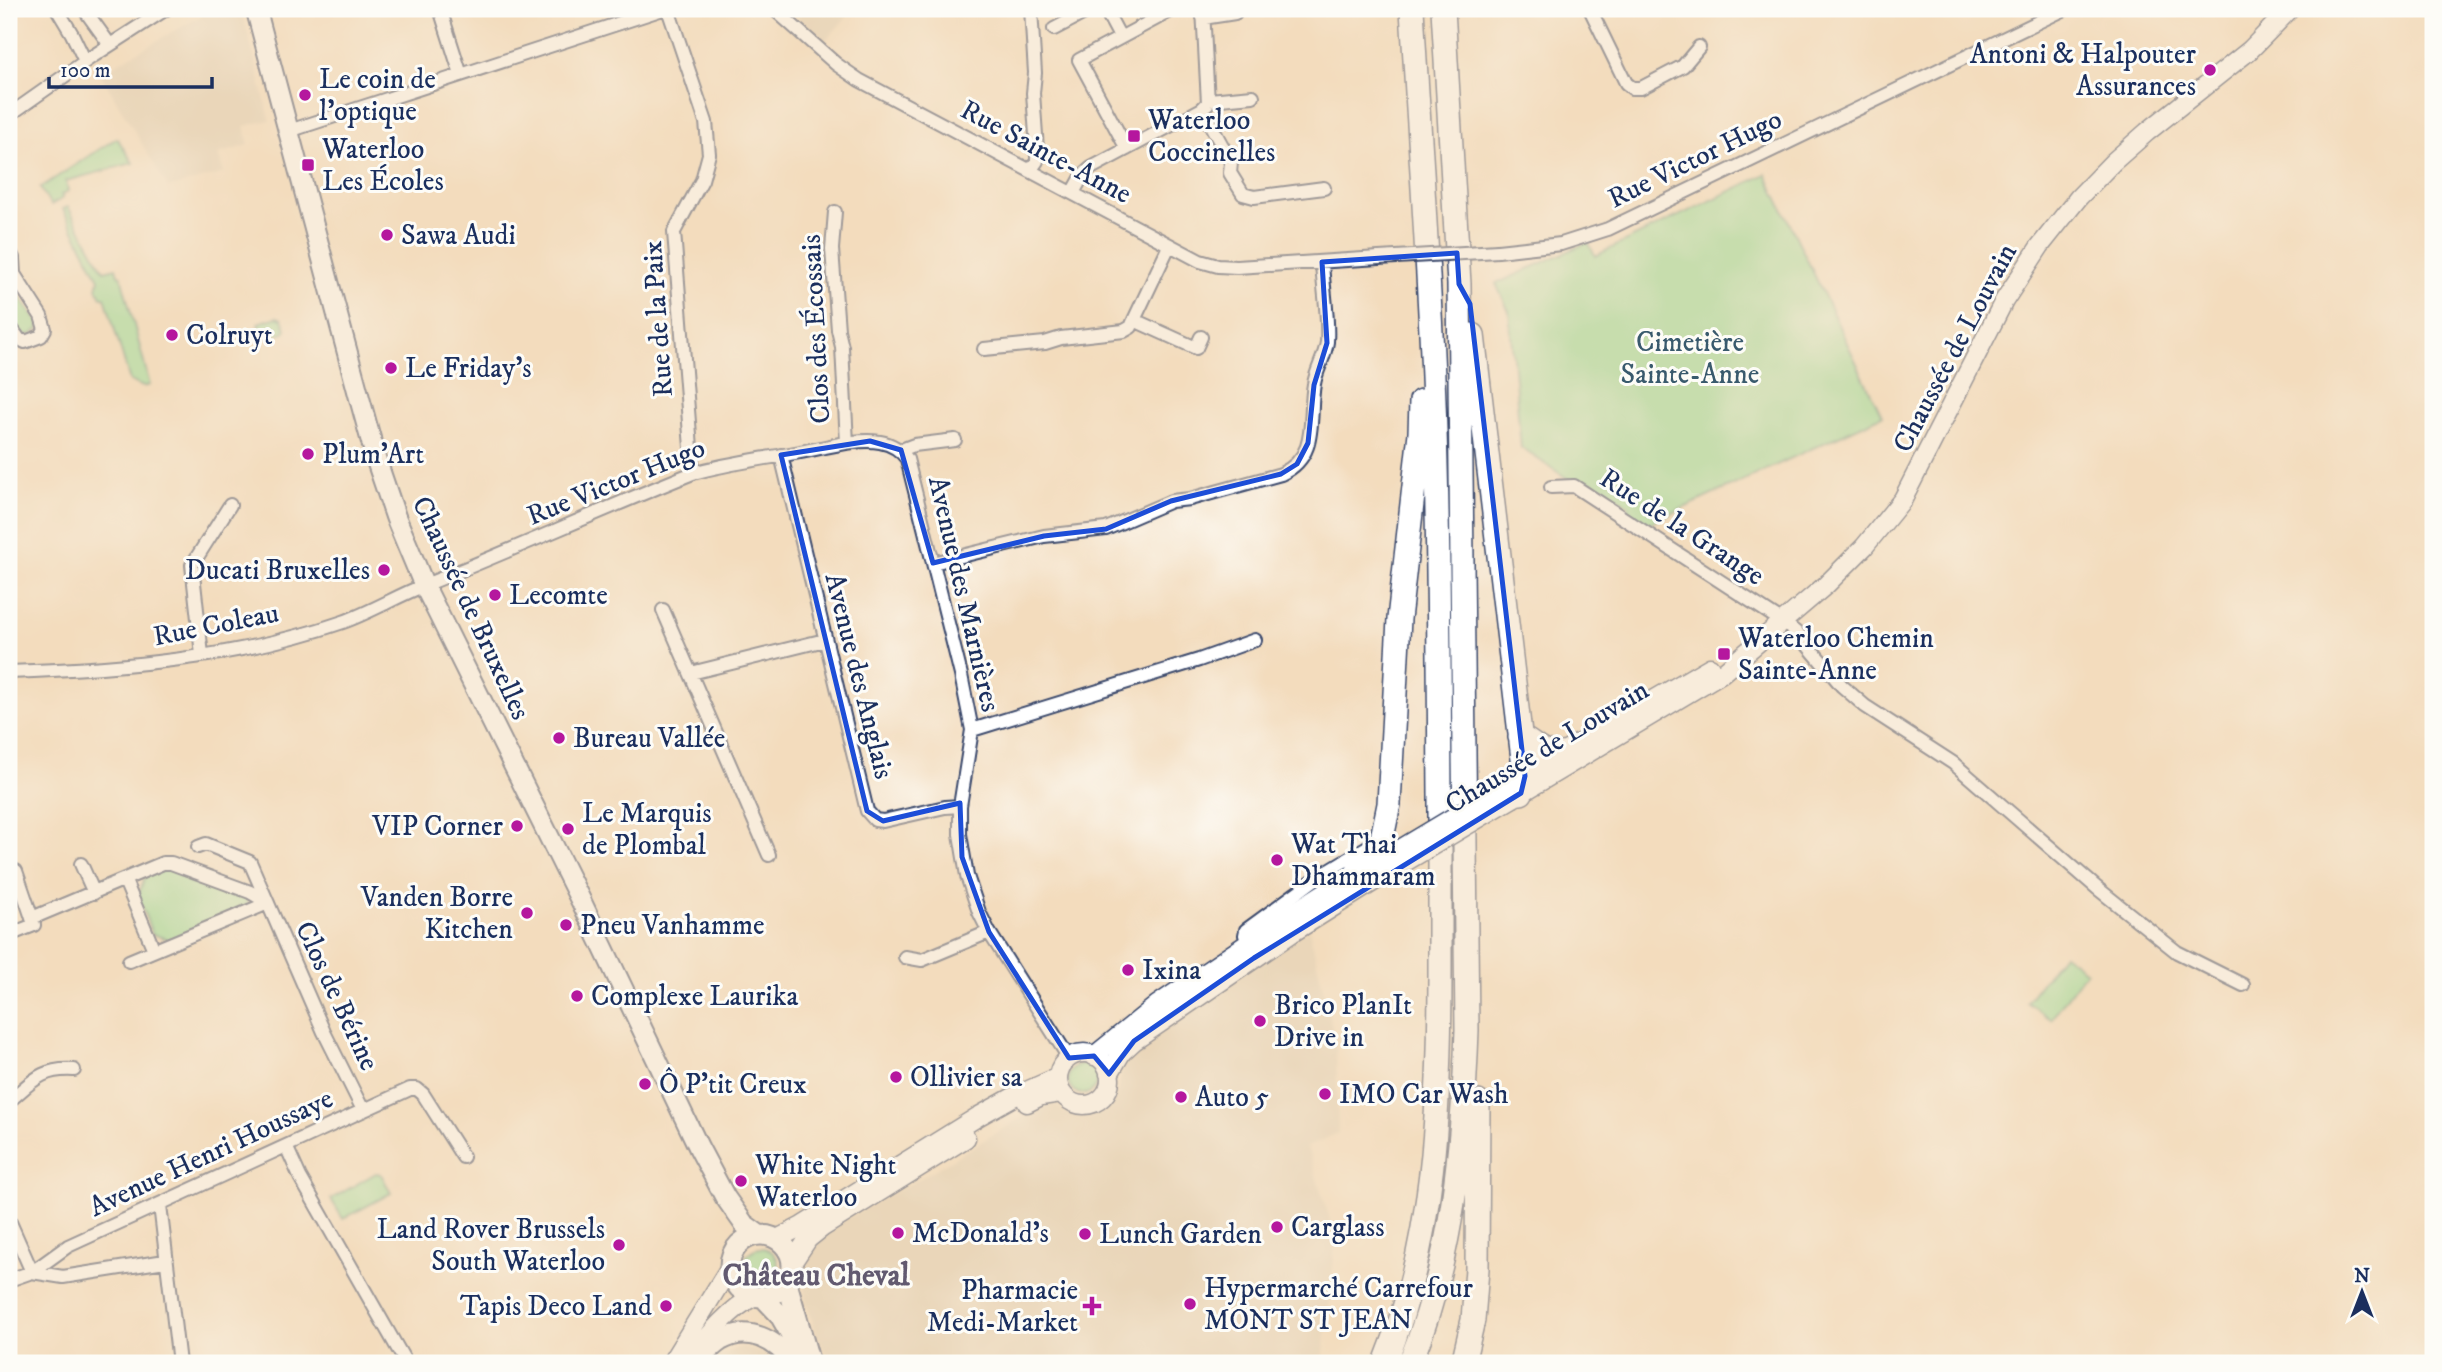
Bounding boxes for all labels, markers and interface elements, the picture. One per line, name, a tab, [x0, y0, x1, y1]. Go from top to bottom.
place label: Antoni & Halpouter Assurances	[1970, 37, 2197, 104]
scale bar	[49, 46, 212, 90]
text: 100 m	[60, 58, 111, 84]
place label: Le coin de l'optique	[319, 62, 436, 129]
marker: Antoni & Halpouter Assurances	[2202, 62, 2218, 78]
marker: Le coin de l'optique	[297, 87, 313, 103]
street label: Rue Sainte-Anne	[955, 92, 1137, 212]
street label: Rue Victor Hugo	[1602, 102, 1788, 216]
place label: Waterloo Coccinelles	[1147, 103, 1275, 170]
marker: Waterloo Coccinelles	[1126, 128, 1142, 144]
place label: Waterloo Les Écoles	[321, 132, 444, 199]
marker: Waterloo Les Écoles	[300, 157, 316, 173]
place label: Sawa Audi	[401, 218, 516, 253]
marker: Sawa Audi	[379, 227, 395, 243]
street label: Clos des Écossais	[794, 233, 838, 425]
street label: Chaussée de Louvain	[1885, 237, 2025, 458]
street label: Rue de la Paix	[635, 239, 681, 398]
place label: Colruyt	[186, 318, 273, 353]
park label: Cimetière Sainte-Anne	[1621, 325, 1759, 392]
marker: Colruyt	[164, 327, 180, 343]
place label: Le Friday's	[405, 351, 532, 386]
marker: Le Friday's	[383, 360, 399, 376]
street label: Rue Victor Hugo	[522, 430, 710, 534]
place label: Plum'Art	[322, 437, 424, 472]
marker: Plum'Art	[300, 446, 316, 462]
street label: Rue de la Grange	[1593, 461, 1771, 593]
street label: Avenue des Marnières	[920, 473, 1008, 715]
street label: Chaussée de Bruxelles	[404, 491, 538, 725]
place label: Ducati Bruxelles	[185, 553, 370, 588]
marker: Ducati Bruxelles	[376, 562, 392, 578]
street label: Avenue des Anglais	[817, 570, 901, 782]
place label: Lecomte	[509, 578, 608, 613]
marker: Lecomte	[487, 587, 503, 603]
street label: Rue Coleau	[150, 596, 282, 654]
place label: Waterloo Chemin Sainte-Anne	[1737, 621, 1934, 688]
marker: Waterloo Chemin Sainte-Anne	[1716, 646, 1732, 662]
street label: Chaussée de Louvain	[1439, 672, 1656, 822]
place label: Bureau Vallée	[573, 721, 725, 756]
marker: Bureau Vallée	[551, 730, 567, 746]
place label: Le Marquis de Plombal	[582, 796, 712, 863]
place label: VIP Corner	[371, 809, 504, 844]
marker: VIP Corner	[509, 818, 525, 834]
marker: Le Marquis de Plombal	[560, 821, 576, 837]
place label: Wat Thai Dhammaram	[1290, 827, 1436, 894]
marker: Wat Thai Dhammaram	[1269, 852, 1285, 868]
place label: Vanden Borre Kitchen	[360, 880, 513, 947]
marker: Vanden Borre Kitchen	[519, 905, 535, 921]
place label: Pneu Vanhamme	[580, 908, 765, 943]
street label: Clos de Bérine	[287, 916, 387, 1076]
marker: Pneu Vanhamme	[558, 917, 574, 933]
place label: Ixina	[1142, 953, 1201, 988]
marker: Ixina	[1120, 962, 1136, 978]
place label: Complexe Laurika	[591, 979, 798, 1014]
marker: Complexe Laurika	[569, 988, 585, 1004]
place label: Brico PlanIt Drive in	[1274, 988, 1412, 1055]
marker: Brico PlanIt Drive in	[1252, 1013, 1268, 1029]
place label: Ollivier sa	[910, 1060, 1023, 1095]
place label: Ô P'tit Creux	[659, 1067, 807, 1102]
marker: Ollivier sa	[888, 1069, 904, 1085]
marker: Ô P'tit Creux	[637, 1076, 653, 1092]
place label: IMO Car Wash	[1339, 1077, 1509, 1112]
place label: Auto 5	[1195, 1080, 1269, 1115]
street label: Avenue Henri Houssaye	[83, 1081, 339, 1225]
marker: IMO Car Wash	[1317, 1086, 1333, 1102]
marker: Auto 5	[1173, 1089, 1189, 1105]
place label: White Night Waterloo	[754, 1148, 896, 1215]
marker: White Night Waterloo	[733, 1173, 749, 1189]
place label: Carglass	[1291, 1210, 1385, 1245]
place label: Land Rover Brussels South Waterloo	[376, 1212, 605, 1279]
place label: McDonald's	[912, 1216, 1049, 1251]
place label: Lunch Garden	[1099, 1217, 1262, 1252]
marker: Carglass	[1269, 1219, 1285, 1235]
marker: McDonald's	[890, 1225, 906, 1241]
marker: Lunch Garden	[1077, 1226, 1093, 1242]
marker: Land Rover Brussels South Waterloo	[611, 1237, 627, 1253]
north arrow	[2326, 1256, 2396, 1326]
district label: Château Cheval	[722, 1258, 911, 1295]
text: N	[2354, 1265, 2370, 1288]
place label: Hypermarché Carrefour MONT ST JEAN	[1204, 1271, 1474, 1338]
place label: Pharmacie Medi-Market	[927, 1273, 1078, 1340]
place label: Tapis Deco Land	[460, 1289, 652, 1324]
marker: Hypermarché Carrefour MONT ST JEAN	[1182, 1296, 1198, 1312]
marker: Tapis Deco Land	[658, 1298, 674, 1314]
marker: Pharmacie Medi-Market	[1084, 1298, 1100, 1314]

